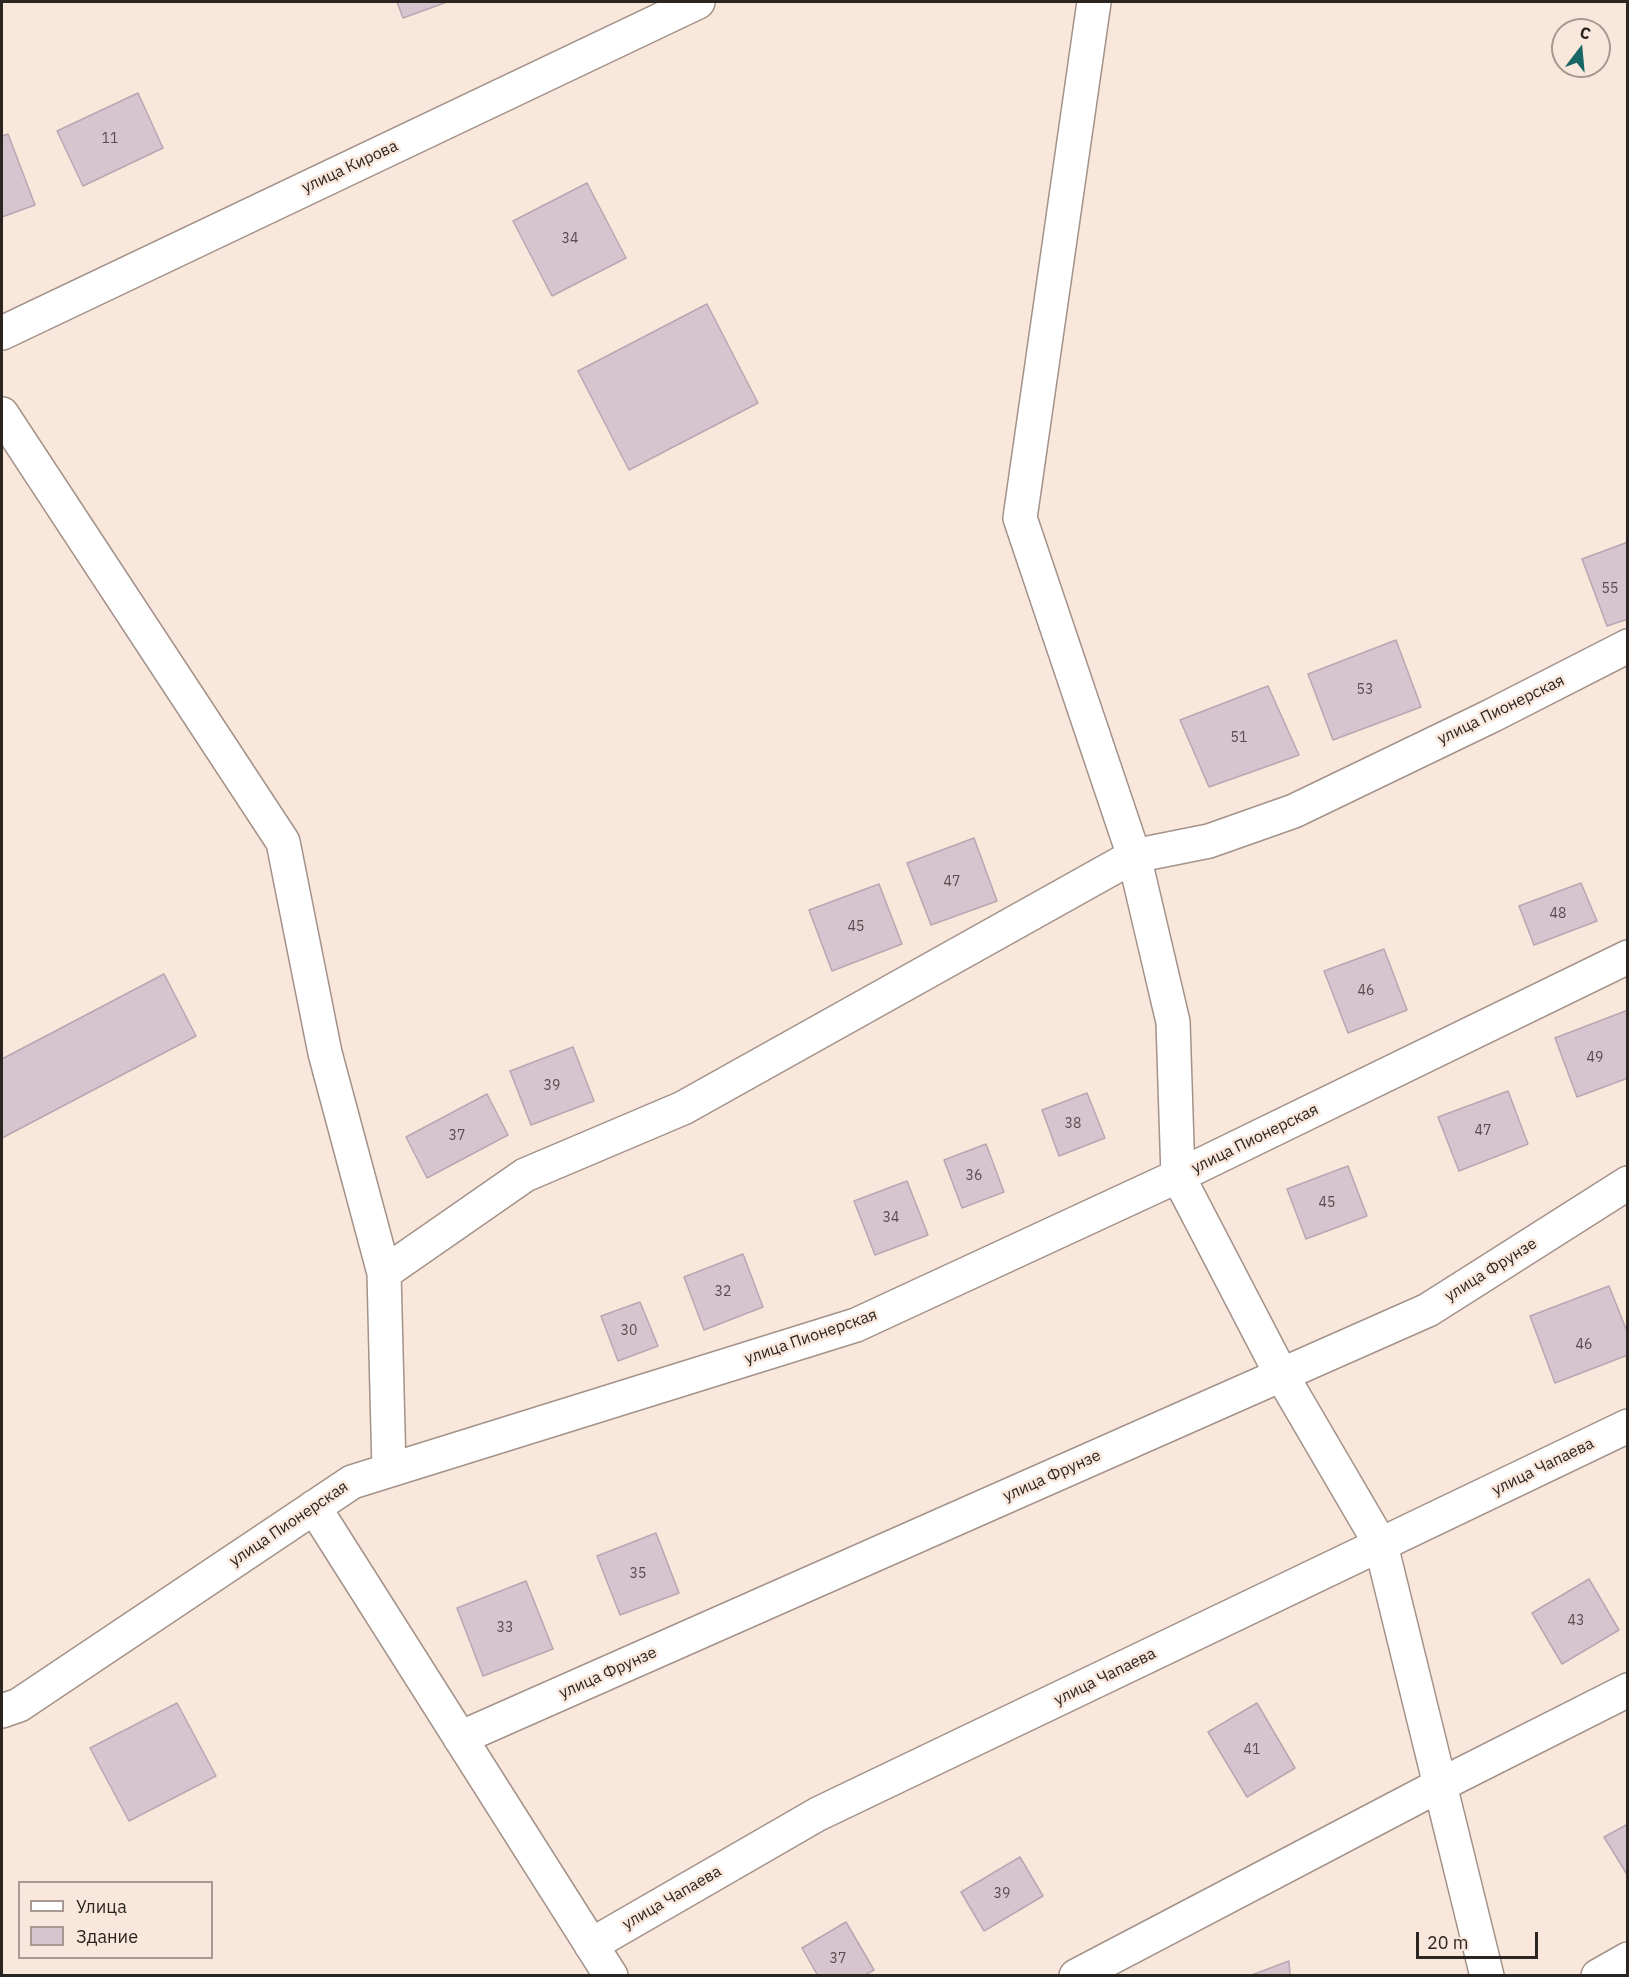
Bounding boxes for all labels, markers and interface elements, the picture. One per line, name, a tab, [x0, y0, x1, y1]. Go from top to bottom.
north arrow	[1551, 18, 1611, 78]
text: С	[1578, 22, 1593, 44]
house number: 11	[102, 131, 118, 147]
street label: улица Кирова	[299, 136, 401, 198]
house number: 34	[562, 231, 578, 247]
house number: 55	[1602, 581, 1618, 597]
street label: улица Пионерская	[1434, 671, 1568, 749]
house number: 53	[1357, 682, 1373, 698]
house number: 51	[1231, 730, 1247, 746]
house number: 47	[944, 874, 960, 890]
house number: 48	[1550, 906, 1566, 922]
house number: 45	[848, 919, 864, 935]
house number: 46	[1358, 983, 1374, 999]
house number: 49	[1587, 1050, 1603, 1066]
house number: 39	[544, 1078, 560, 1094]
street label: улица Пионерская	[1188, 1100, 1322, 1178]
house number: 38	[1065, 1116, 1081, 1132]
house number: 47	[1475, 1123, 1491, 1139]
house number: 37	[449, 1128, 465, 1144]
house number: 36	[966, 1168, 982, 1184]
house number: 45	[1319, 1195, 1335, 1211]
house number: 34	[883, 1210, 899, 1226]
street label: улица Фрунзе	[1441, 1234, 1541, 1306]
house number: 32	[715, 1284, 731, 1300]
street label: улица Пионерская	[742, 1305, 880, 1369]
house number: 30	[621, 1323, 637, 1339]
house number: 46	[1576, 1337, 1592, 1353]
street label: улица Чапаева	[1489, 1434, 1597, 1500]
street label: улица Фрунзе	[1000, 1446, 1104, 1506]
street label: улица Пионерская	[226, 1477, 352, 1571]
house number: 35	[630, 1566, 646, 1582]
house number: 43	[1568, 1613, 1584, 1629]
house number: 33	[497, 1620, 513, 1636]
street label: улица Фрунзе	[556, 1643, 660, 1703]
street label: улица Чапаева	[1051, 1644, 1159, 1710]
house number: 41	[1244, 1742, 1260, 1758]
street label: улица Чапаева	[619, 1862, 725, 1934]
legend	[18, 1881, 213, 1959]
house number: 39	[994, 1886, 1010, 1902]
text: Улица	[76, 1895, 127, 1918]
scale bar	[1419, 1920, 1540, 1958]
text: Здание	[76, 1925, 138, 1948]
text: 20 m	[1427, 1931, 1469, 1954]
house number: 37	[830, 1951, 846, 1967]

